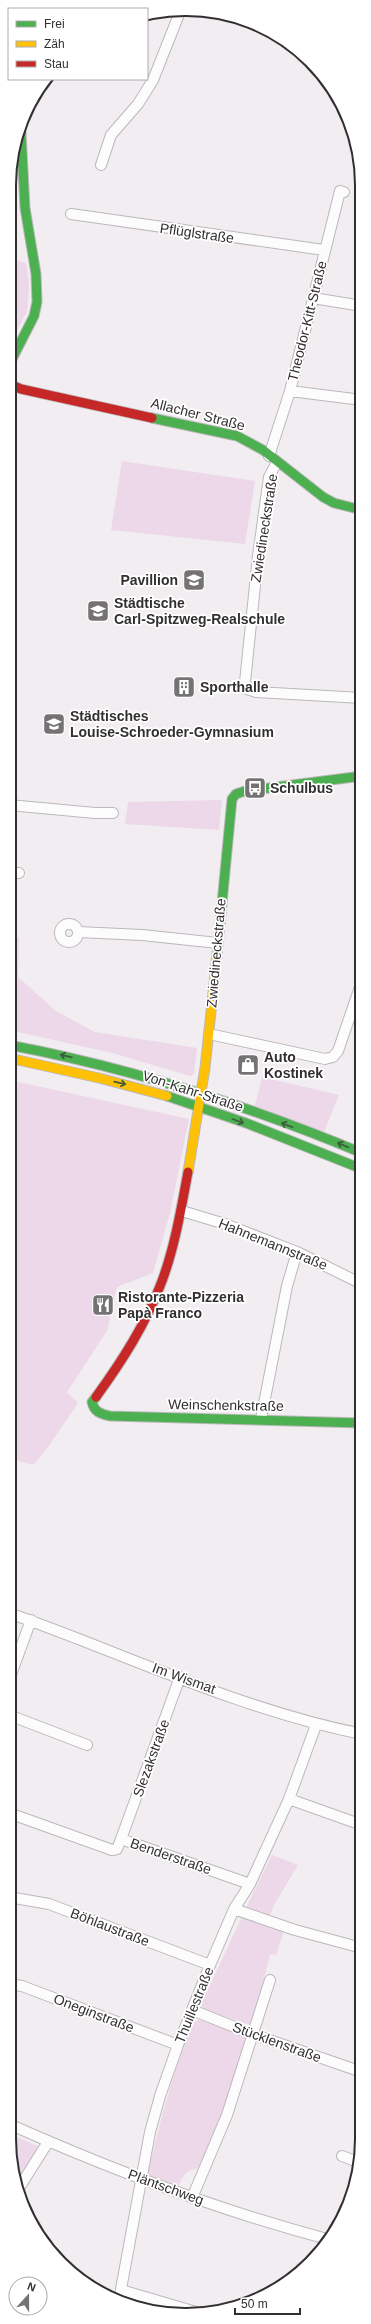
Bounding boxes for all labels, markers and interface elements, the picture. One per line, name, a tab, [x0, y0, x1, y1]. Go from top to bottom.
legend	[8, 8, 148, 80]
text: Frei	[44, 17, 65, 31]
text: Zäh	[44, 37, 65, 51]
text: Stau	[44, 57, 69, 71]
street label: Pflüglstraße	[159, 220, 235, 246]
street label: Theodor-Kitt-Straße	[284, 259, 330, 383]
street label: Allacher Straße	[149, 395, 247, 433]
street label: Zwiedineckstraße	[248, 472, 281, 583]
school or university icon: Pavillion	[181, 567, 207, 593]
place label: Pavillion	[120, 572, 178, 588]
place label: Städtische Carl-Spitzweg-Realschule	[114, 595, 285, 627]
school or university icon: Städtische Carl-Spitzweg-Realschule	[85, 598, 111, 624]
building icon: Sporthalle	[171, 674, 197, 700]
place label: Sporthalle	[200, 679, 269, 695]
place label: Städtisches Louise-Schroeder-Gymnasium	[70, 708, 274, 740]
school or university icon: Städtisches Louise-Schroeder-Gymnasium	[41, 711, 67, 737]
bus stop icon: Schulbus	[242, 775, 268, 801]
place label: Schulbus	[270, 780, 333, 796]
street label: Zwiedineckstraße	[203, 897, 229, 1008]
place label: Auto Kostinek	[264, 1049, 323, 1081]
one-way arrow	[60, 1052, 73, 1060]
shop icon: Auto Kostinek	[235, 1052, 261, 1078]
street label: Von-Kahr-Straße	[141, 1067, 246, 1115]
one-way arrow	[113, 1079, 126, 1087]
one-way arrow	[232, 1117, 244, 1125]
one-way arrow	[282, 1120, 294, 1128]
one-way arrow	[337, 1141, 349, 1148]
street label: Hahnemannstraße	[216, 1215, 330, 1273]
place label: Ristorante-Pizzeria Papà Franco	[118, 1289, 244, 1321]
restaurant icon: Ristorante-Pizzeria Papà Franco	[90, 1292, 116, 1318]
street label: Weinschenkstraße	[168, 1396, 284, 1414]
street label: Im Wismat	[150, 1659, 218, 1697]
street label: Slezakstraße	[130, 1717, 173, 1799]
street label: Benderstraße	[128, 1835, 214, 1877]
street label: Böhlaustraße	[68, 1905, 152, 1949]
street label: Thuillestraße	[171, 1964, 217, 2046]
street label: Oneginstraße	[52, 1990, 137, 2036]
street label: Stücklenstraße	[230, 2019, 324, 2066]
street label: Pläntschweg	[126, 2166, 206, 2208]
north arrow	[8, 2276, 48, 2316]
text: N	[26, 2280, 37, 2294]
scale bar	[235, 2290, 300, 2316]
text: 50 m	[241, 2297, 268, 2311]

